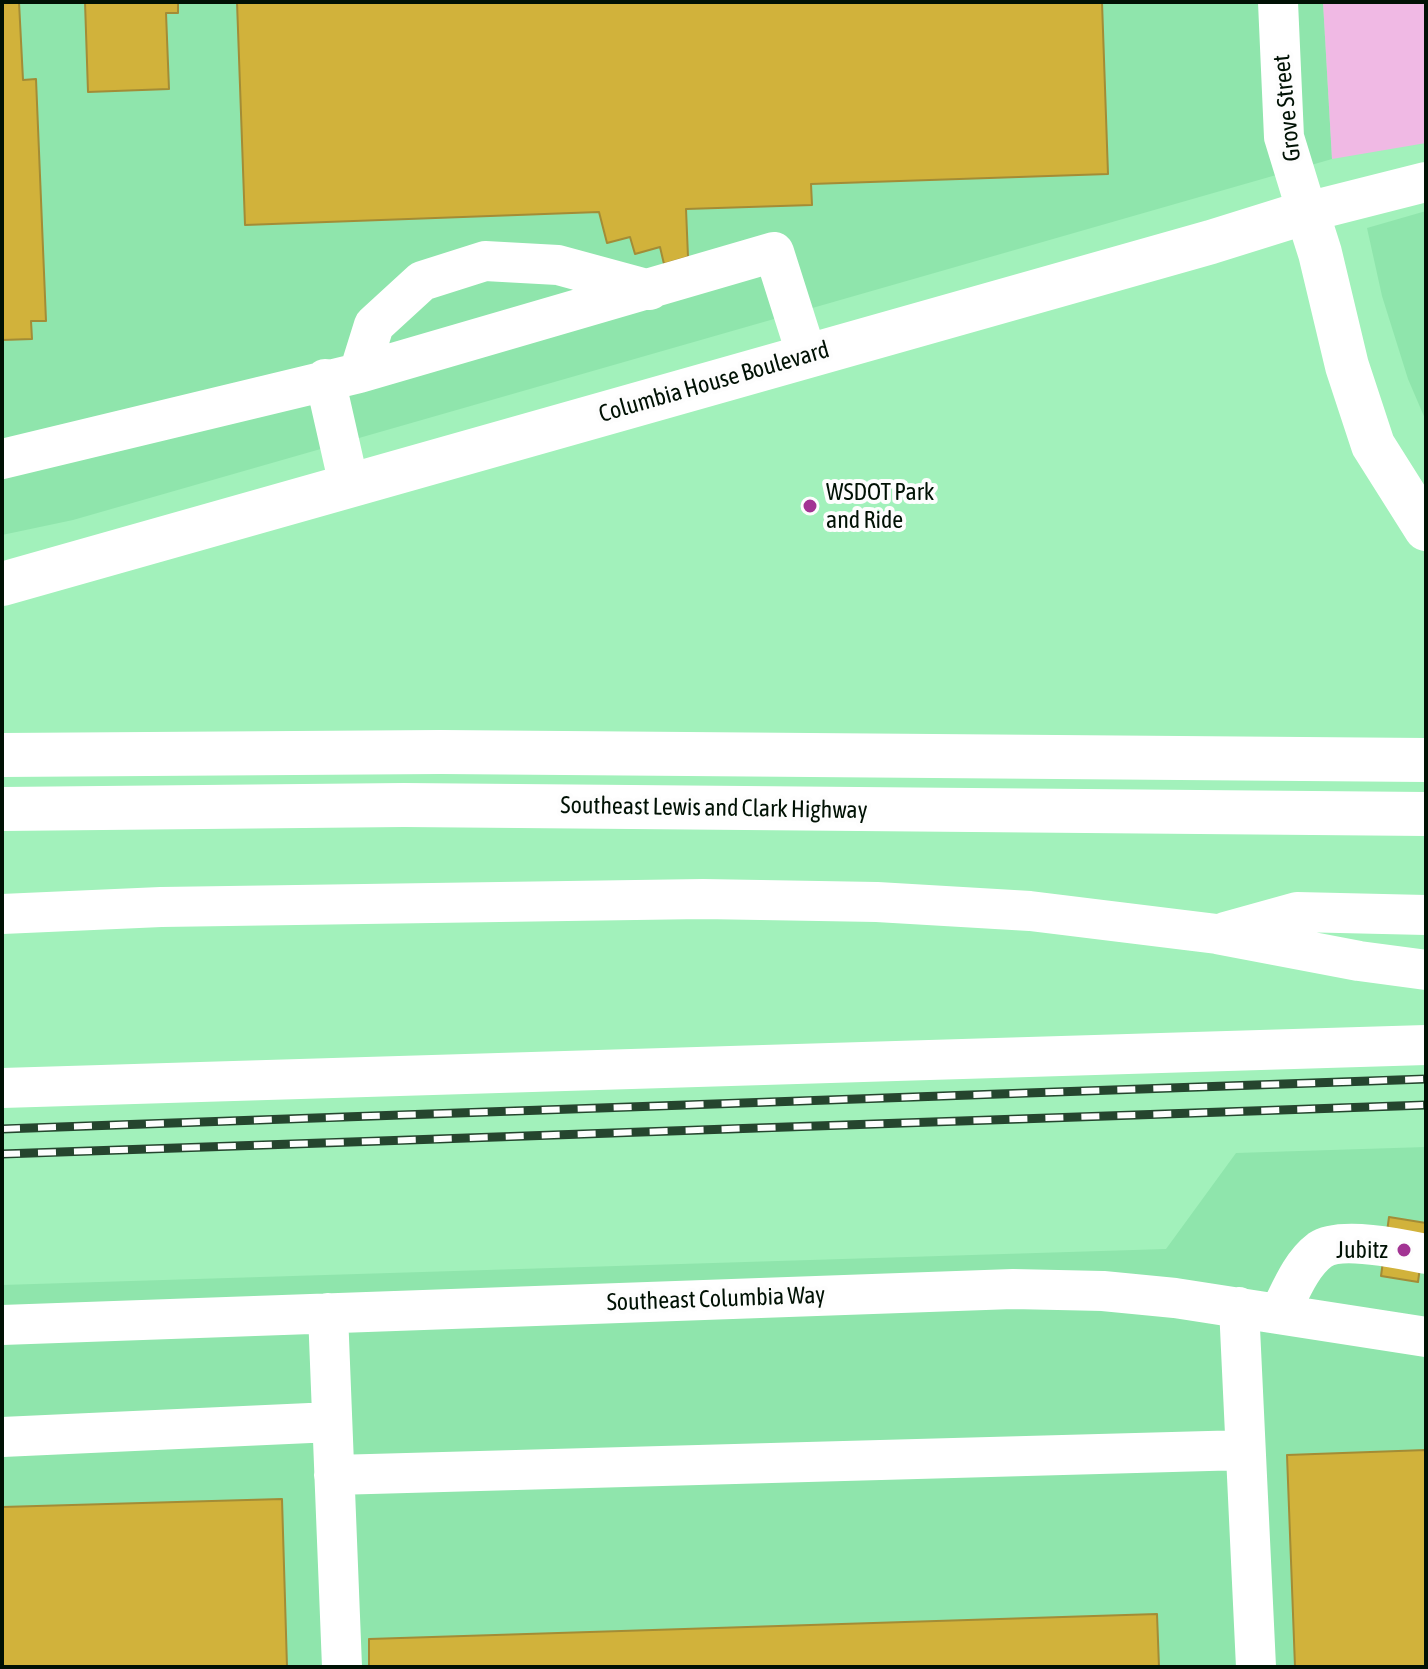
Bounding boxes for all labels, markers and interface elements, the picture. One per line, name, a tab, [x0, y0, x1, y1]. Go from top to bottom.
street label: Grove Street	[1267, 53, 1307, 163]
street label: Columbia House Boulevard	[595, 335, 833, 429]
place label: WSDOT Park and Ride	[826, 478, 934, 534]
marker: WSDOT Park and Ride	[801, 497, 819, 515]
street label: Southeast Lewis and Clark Highway	[560, 791, 868, 825]
place label: Jubitz	[1336, 1236, 1388, 1264]
marker: Jubitz	[1395, 1241, 1413, 1259]
street label: Southeast Columbia Way	[606, 1281, 826, 1317]

